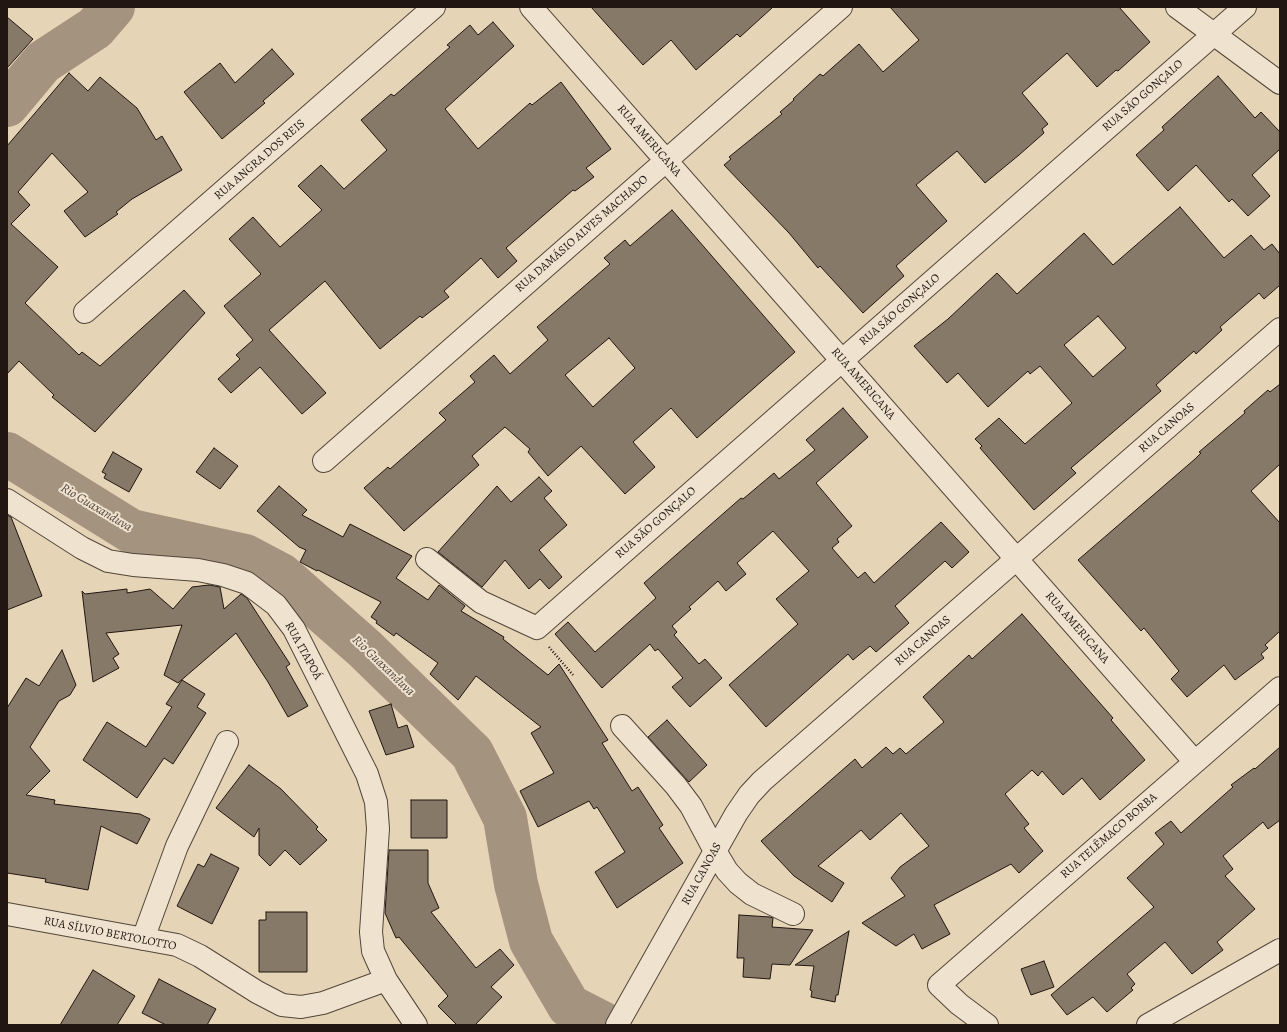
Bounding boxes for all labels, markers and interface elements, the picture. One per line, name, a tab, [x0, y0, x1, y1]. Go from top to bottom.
street label: RUA SÃO GONÇALO	[1100, 57, 1186, 135]
street label: RUA AMERICANA	[614, 102, 684, 180]
street label: RUA ANGRA DOS REIS	[212, 117, 308, 203]
street label: RUA DAMÁSIO ALVES MACHADO	[513, 172, 651, 296]
street label: RUA SÃO GONÇALO	[857, 271, 943, 349]
street label: RUA AMERICANA	[828, 345, 898, 423]
street label: RUA CANOAS	[1136, 400, 1198, 456]
water label: Rio Guaxanduva	[58, 481, 134, 535]
street label: RUA SÃO GONÇALO	[613, 484, 699, 562]
street label: RUA AMERICANA	[1042, 589, 1112, 667]
street label: RUA CANOAS	[892, 613, 954, 669]
street label: RUA ITAPOÁ	[281, 620, 325, 682]
water label: Rio Guaxanduva	[349, 632, 417, 700]
street label: RUA TELÊMACO BORBA	[1058, 790, 1160, 882]
street label: RUA CANOAS	[679, 840, 725, 908]
street label: RUA SÍLVIO BERTOLOTTO	[42, 914, 178, 954]

